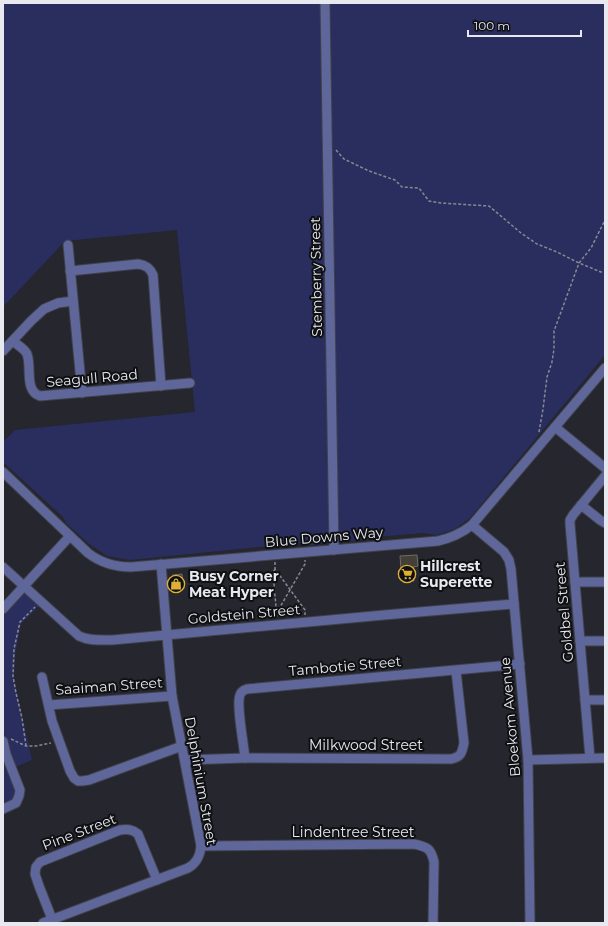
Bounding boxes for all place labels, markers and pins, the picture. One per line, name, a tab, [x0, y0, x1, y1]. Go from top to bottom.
place label: Hillcrest Superette	[420, 557, 493, 591]
supermarket icon: Hillcrest Superette	[397, 564, 417, 584]
place label: Busy Corner Meat Hyper	[189, 567, 279, 601]
shop icon: Busy Corner Meat Hyper	[166, 574, 186, 594]

